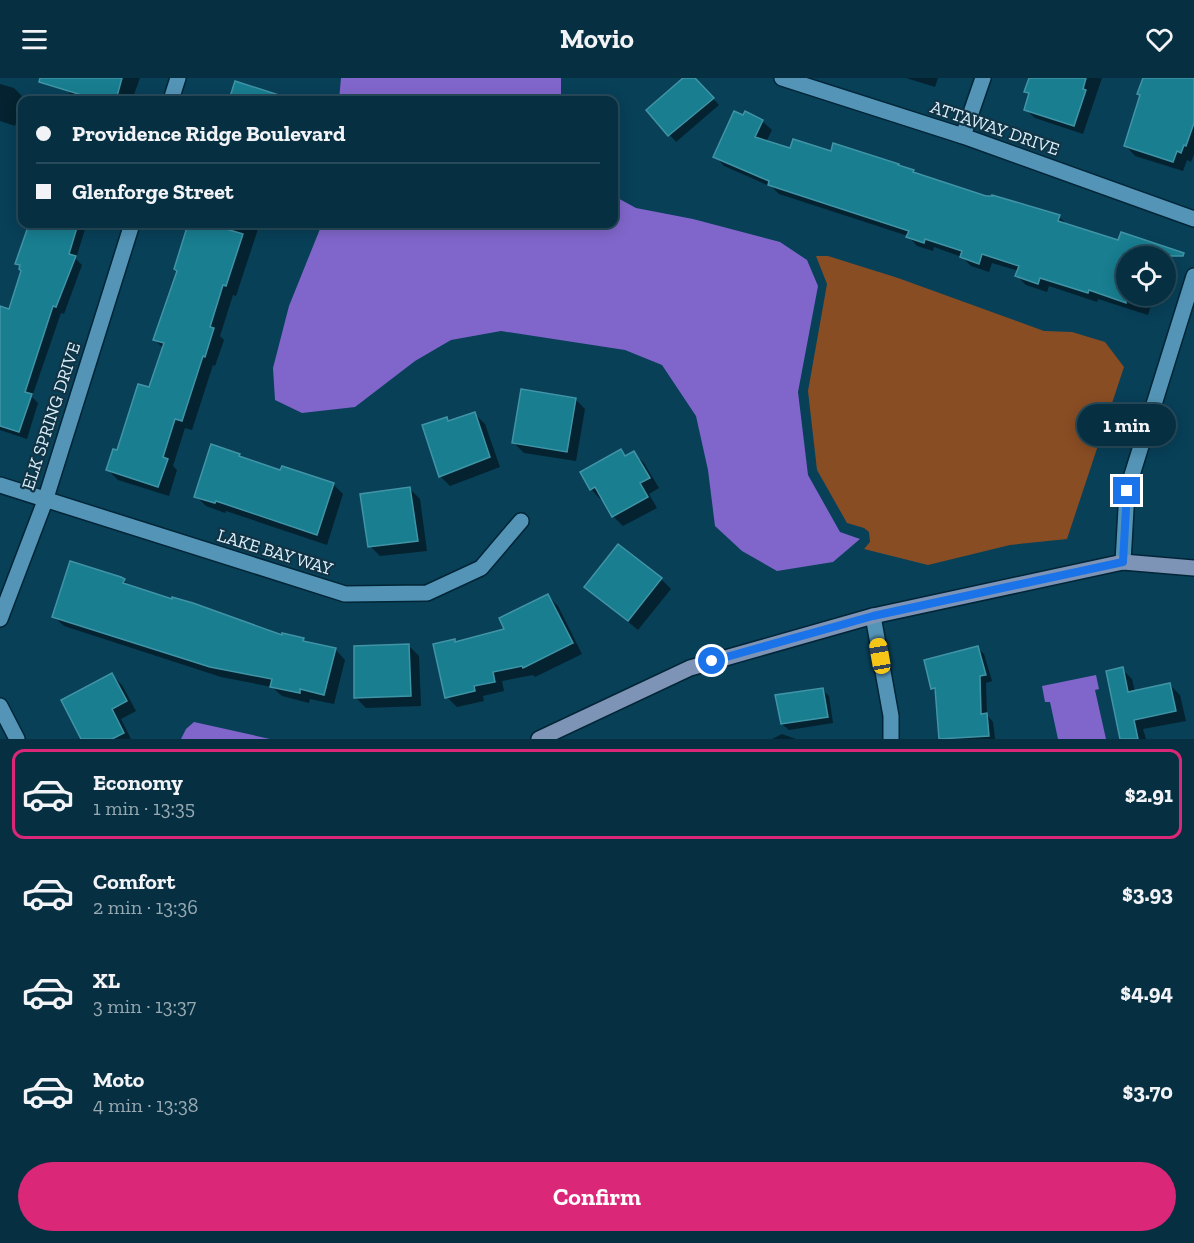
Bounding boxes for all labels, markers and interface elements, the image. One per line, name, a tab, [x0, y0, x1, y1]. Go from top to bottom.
icon: menu	[18, 23, 51, 56]
text: Movio	[560, 23, 634, 55]
icon: heart	[1143, 23, 1176, 56]
street label: ATTAWAY DRIVE	[928, 96, 1062, 160]
text: Providence Ridge Boulevard	[72, 120, 345, 147]
text: Glenforge Street	[72, 178, 234, 205]
map controls	[1116, 246, 1176, 306]
button: locate	[1116, 246, 1176, 306]
street label: ELK SPRING DRIVE	[17, 339, 85, 493]
callout: 1 min	[1078, 404, 1176, 446]
text: 1 min	[1103, 413, 1150, 437]
route end	[1113, 477, 1140, 504]
street label: LAKE BAY WAY	[215, 524, 335, 580]
car	[868, 637, 892, 675]
route start	[698, 647, 725, 674]
icon: car	[21, 767, 75, 821]
text: Economy	[93, 769, 183, 796]
text: $2.91	[1125, 781, 1173, 808]
text: 1 min · 13:35	[93, 796, 195, 820]
icon: car	[21, 866, 75, 920]
text: Comfort	[93, 868, 175, 895]
text: $3.93	[1122, 880, 1173, 907]
text: 2 min · 13:36	[93, 895, 198, 919]
icon: car	[21, 965, 75, 1019]
text: XL	[93, 967, 120, 994]
text: $4.94	[1120, 979, 1173, 1006]
text: 3 min · 13:37	[93, 994, 196, 1018]
icon: car	[21, 1064, 75, 1118]
text: Moto	[93, 1066, 144, 1093]
text: $3.70	[1122, 1078, 1173, 1105]
text: 4 min · 13:38	[93, 1093, 199, 1117]
button: Confirm	[18, 1162, 1176, 1231]

